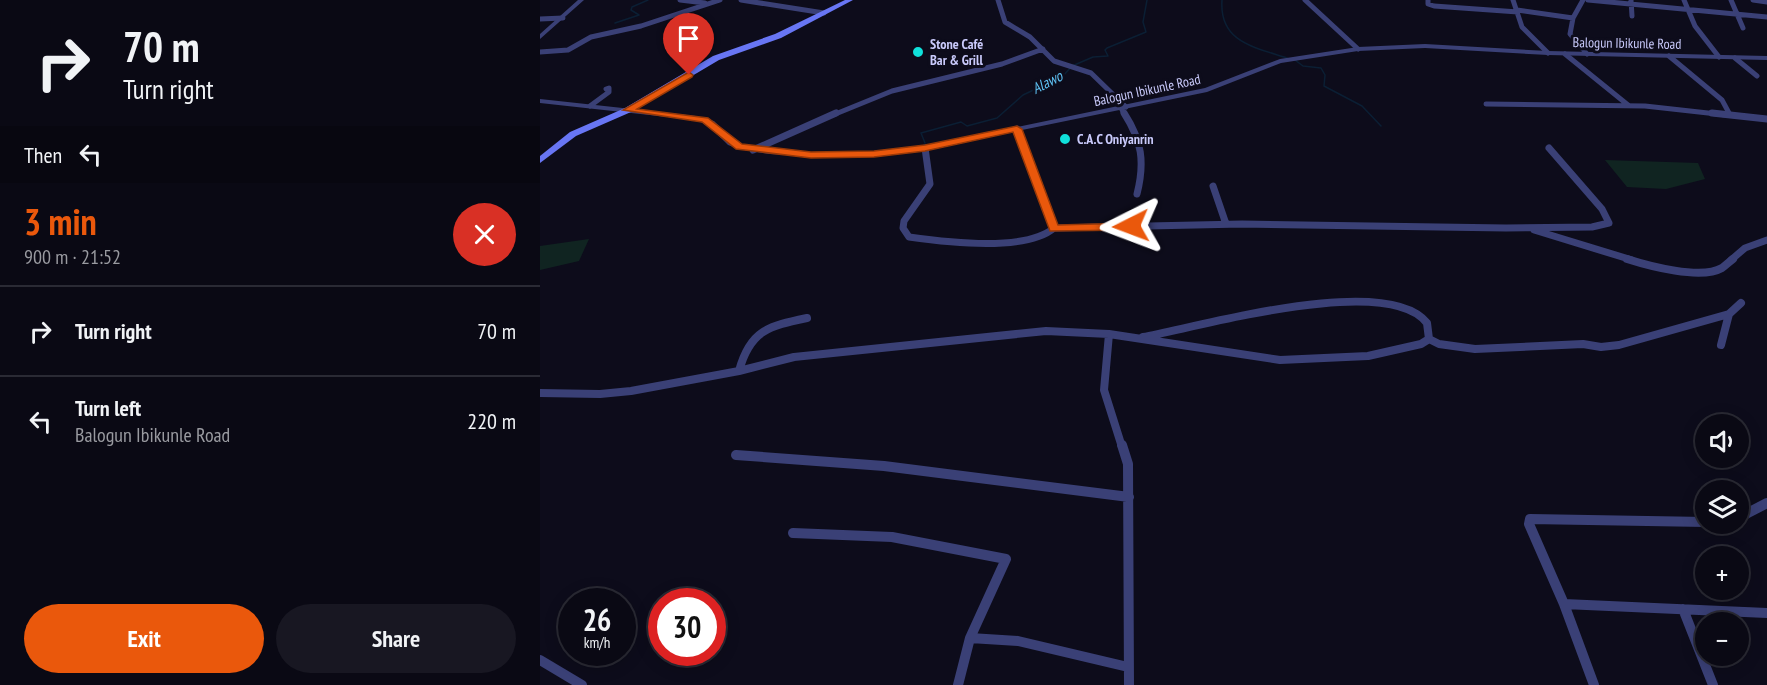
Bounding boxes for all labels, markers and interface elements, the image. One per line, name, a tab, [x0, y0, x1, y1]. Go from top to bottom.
pin	[663, 13, 714, 75]
text: 70 m	[123, 19, 200, 74]
icon: arrive	[672, 22, 705, 55]
icon: right	[24, 24, 102, 102]
street label: Balogun Ibikunle Road	[1573, 33, 1681, 53]
place label: Stone Café Bar & Grill	[930, 35, 983, 69]
marker: Stone Café Bar & Grill	[911, 45, 925, 59]
water label: Alawo	[1029, 65, 1067, 98]
street label: Balogun Ibikunle Road	[1092, 70, 1202, 110]
text: Turn right	[123, 72, 214, 106]
place label: C.A.C Oniyanrin	[1077, 130, 1154, 148]
marker: C.A.C Oniyanrin	[1058, 132, 1072, 146]
icon: left	[74, 138, 107, 171]
text: Then	[24, 141, 62, 169]
position arrow	[1099, 194, 1163, 258]
text: 3 min	[24, 198, 97, 245]
button: close	[453, 203, 516, 266]
text: 900 m · 21:52	[24, 244, 121, 270]
icon: right	[24, 315, 57, 348]
text: Turn right	[75, 317, 152, 345]
text: 70 m	[477, 317, 516, 345]
text: Turn left	[75, 394, 141, 422]
icon: left	[24, 405, 57, 438]
text: 220 m	[467, 407, 516, 435]
map controls	[1695, 414, 1749, 666]
button: sound	[1695, 414, 1749, 468]
text: Balogun Ibikunle Road	[75, 422, 230, 448]
button: layers	[1695, 480, 1749, 534]
button: +	[1695, 546, 1749, 600]
speed limit sign: 30	[648, 588, 726, 666]
text: 26	[583, 600, 611, 639]
button: Exit	[24, 604, 264, 673]
button: Share	[276, 604, 516, 673]
button: −	[1695, 612, 1749, 666]
text: km/h	[584, 633, 610, 652]

